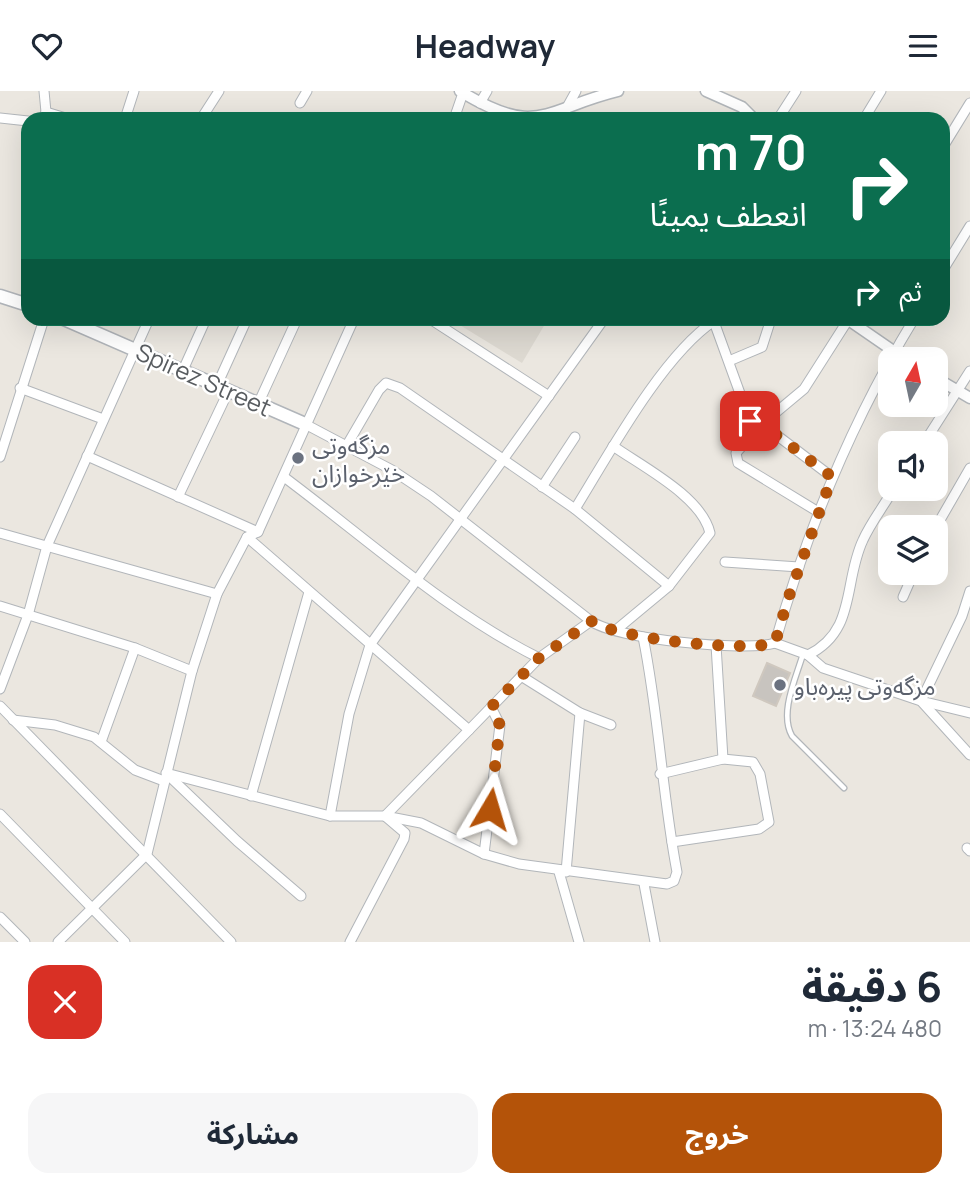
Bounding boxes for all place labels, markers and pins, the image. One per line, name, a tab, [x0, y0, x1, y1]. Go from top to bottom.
pin	[720, 391, 780, 451]
place label: مزگەوتی خێرخوازان	[312, 428, 405, 489]
marker: مزگەوتی خێرخوازان	[290, 450, 306, 466]
place label: مزگەوتی پیرەباو	[794, 669, 936, 702]
marker: مزگەوتی پیرەباو	[772, 677, 788, 693]

